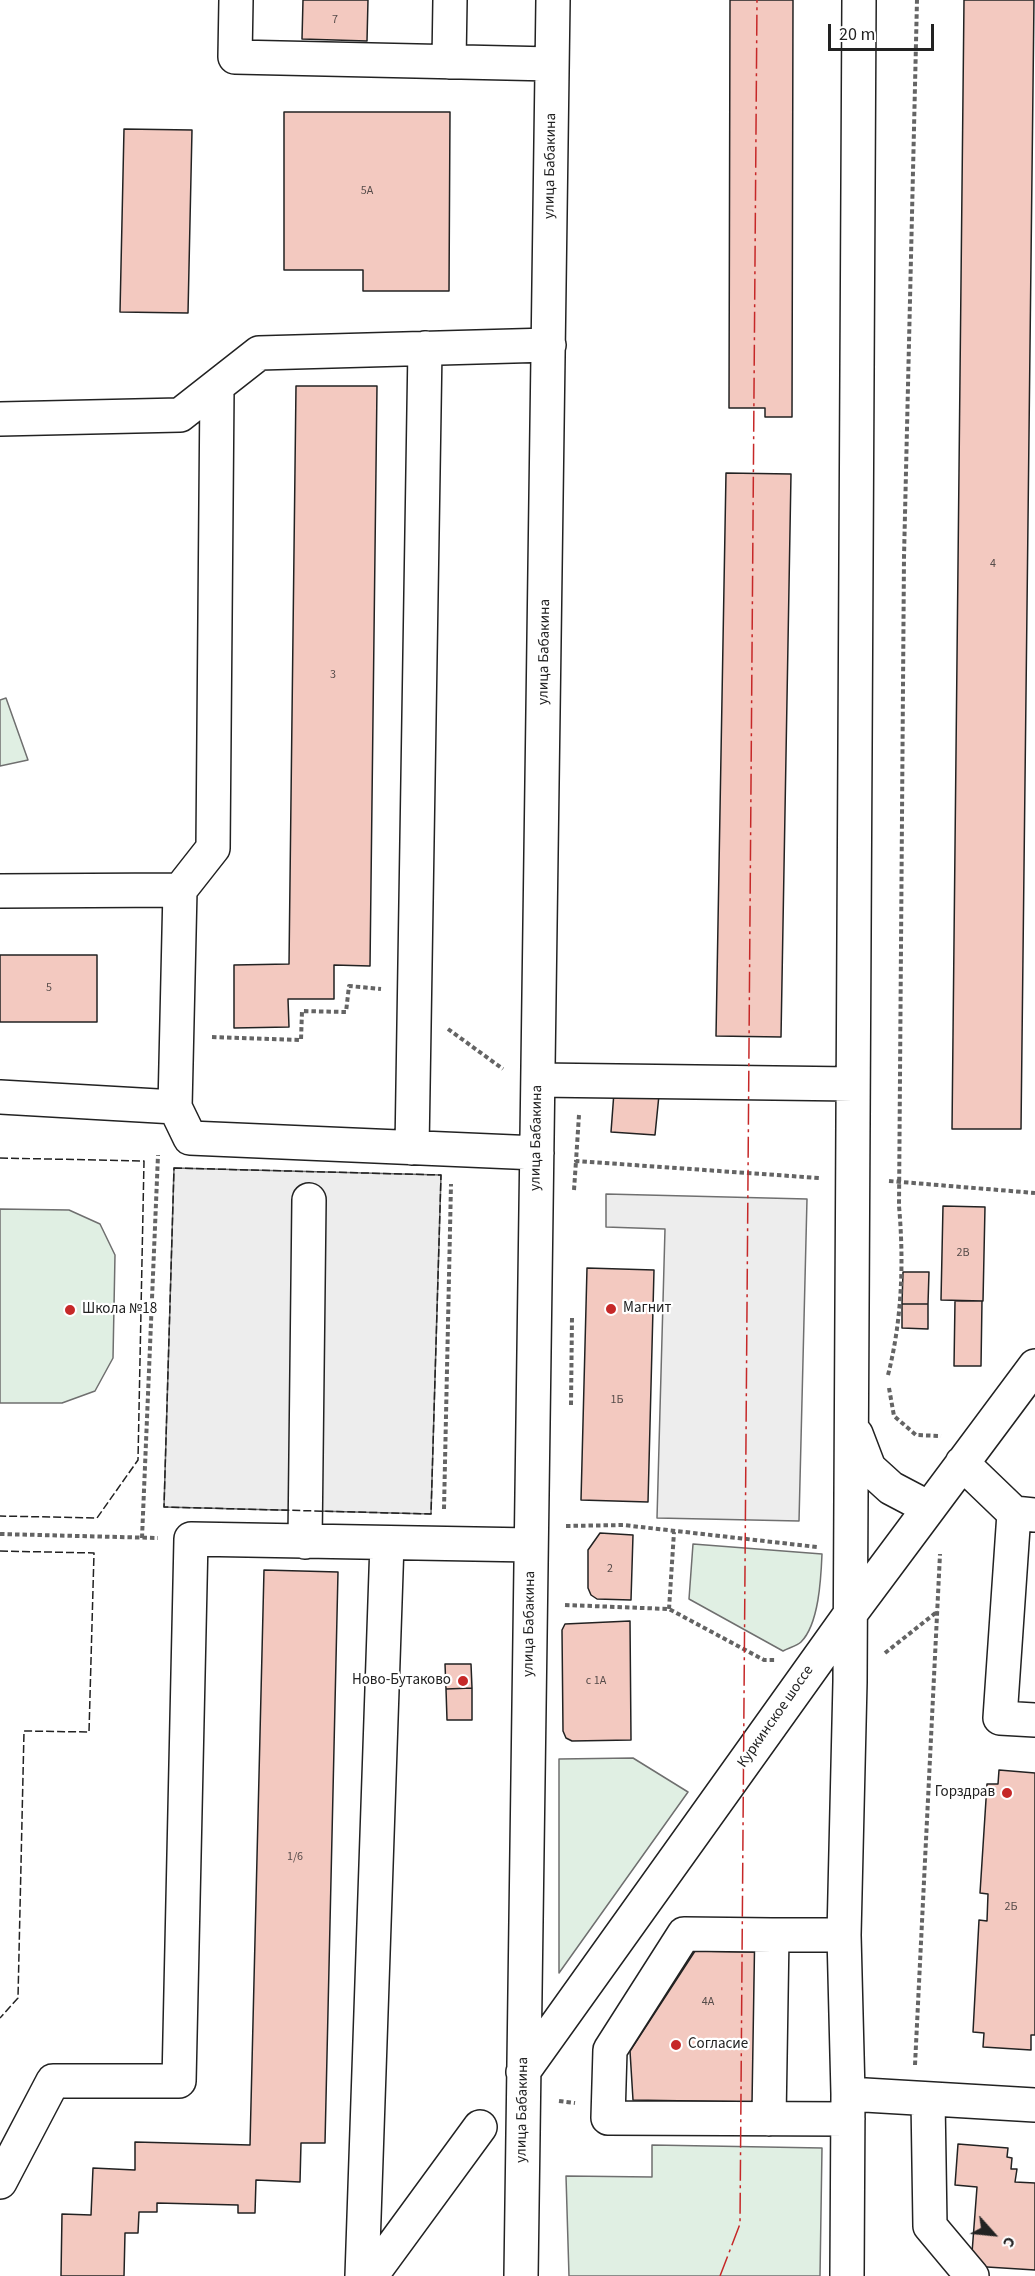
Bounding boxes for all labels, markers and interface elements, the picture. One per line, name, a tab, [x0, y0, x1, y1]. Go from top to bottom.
scale bar	[831, 12, 938, 50]
house number: 7	[332, 13, 338, 27]
text: 20 m	[839, 22, 875, 47]
street label: улица Бабакина	[541, 113, 561, 219]
house number: 5А	[361, 184, 373, 198]
house number: 4	[990, 557, 996, 571]
street label: улица Бабакина	[535, 599, 555, 705]
house number: 3	[330, 668, 336, 682]
house number: 5	[46, 981, 52, 995]
street label: улица Бабакина	[527, 1085, 547, 1191]
house number: 2B	[956, 1246, 970, 1260]
place label: Магнит	[623, 1300, 671, 1318]
place label: Школа №18	[82, 1301, 157, 1319]
marker: Магнит	[604, 1302, 618, 1316]
marker: Школа №18	[63, 1303, 77, 1317]
house number: 1Б	[611, 1393, 623, 1407]
house number: 2	[607, 1562, 613, 1576]
street label: улица Бабакина	[520, 1571, 540, 1677]
street label: Куркинское шоссе	[734, 1662, 818, 1772]
place label: Ново-Бутаково	[352, 1672, 451, 1690]
marker: Ново-Бутаково	[456, 1674, 470, 1688]
house number: с 1А	[586, 1674, 606, 1688]
place label: Горздрав	[935, 1784, 995, 1802]
marker: Горздрав	[1000, 1786, 1014, 1800]
house number: 1/6	[287, 1850, 303, 1864]
house number: 2Б	[1005, 1900, 1017, 1914]
house number: 4А	[702, 1995, 714, 2009]
place label: Согласие	[688, 2036, 748, 2054]
marker: Согласие	[669, 2038, 683, 2052]
street label: улица Бабакина	[513, 2057, 533, 2163]
north arrow	[963, 2204, 1023, 2264]
text: С	[997, 2233, 1021, 2251]

